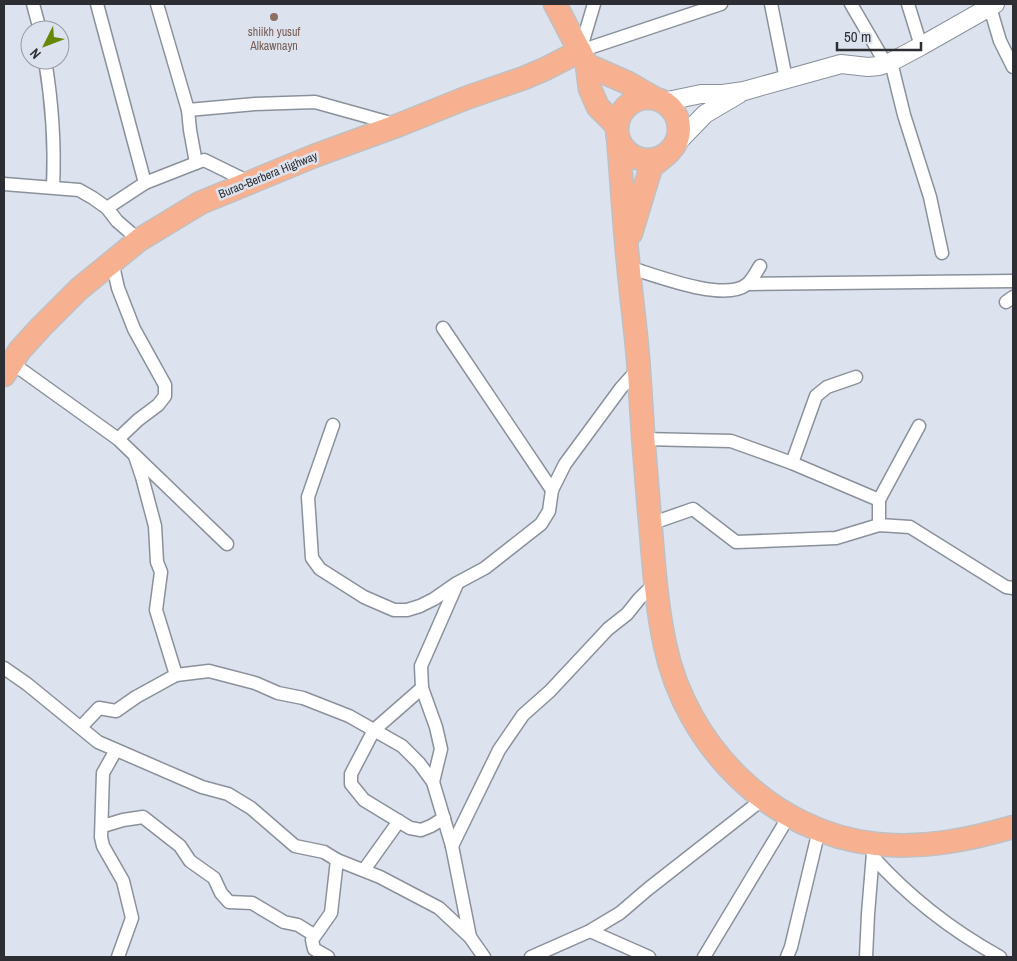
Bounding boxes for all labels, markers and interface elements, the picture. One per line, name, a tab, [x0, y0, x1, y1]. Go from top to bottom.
marker: shiikh yusuf Alkawnayn	[268, 11, 280, 23]
north arrow	[20, 20, 70, 70]
scale bar	[837, 20, 921, 52]
place label: shiikh yusuf Alkawnayn	[248, 24, 301, 54]
text: 50 m	[844, 26, 871, 47]
text: N	[26, 45, 45, 63]
street label: Burao-Berbera Highway	[216, 148, 320, 202]

